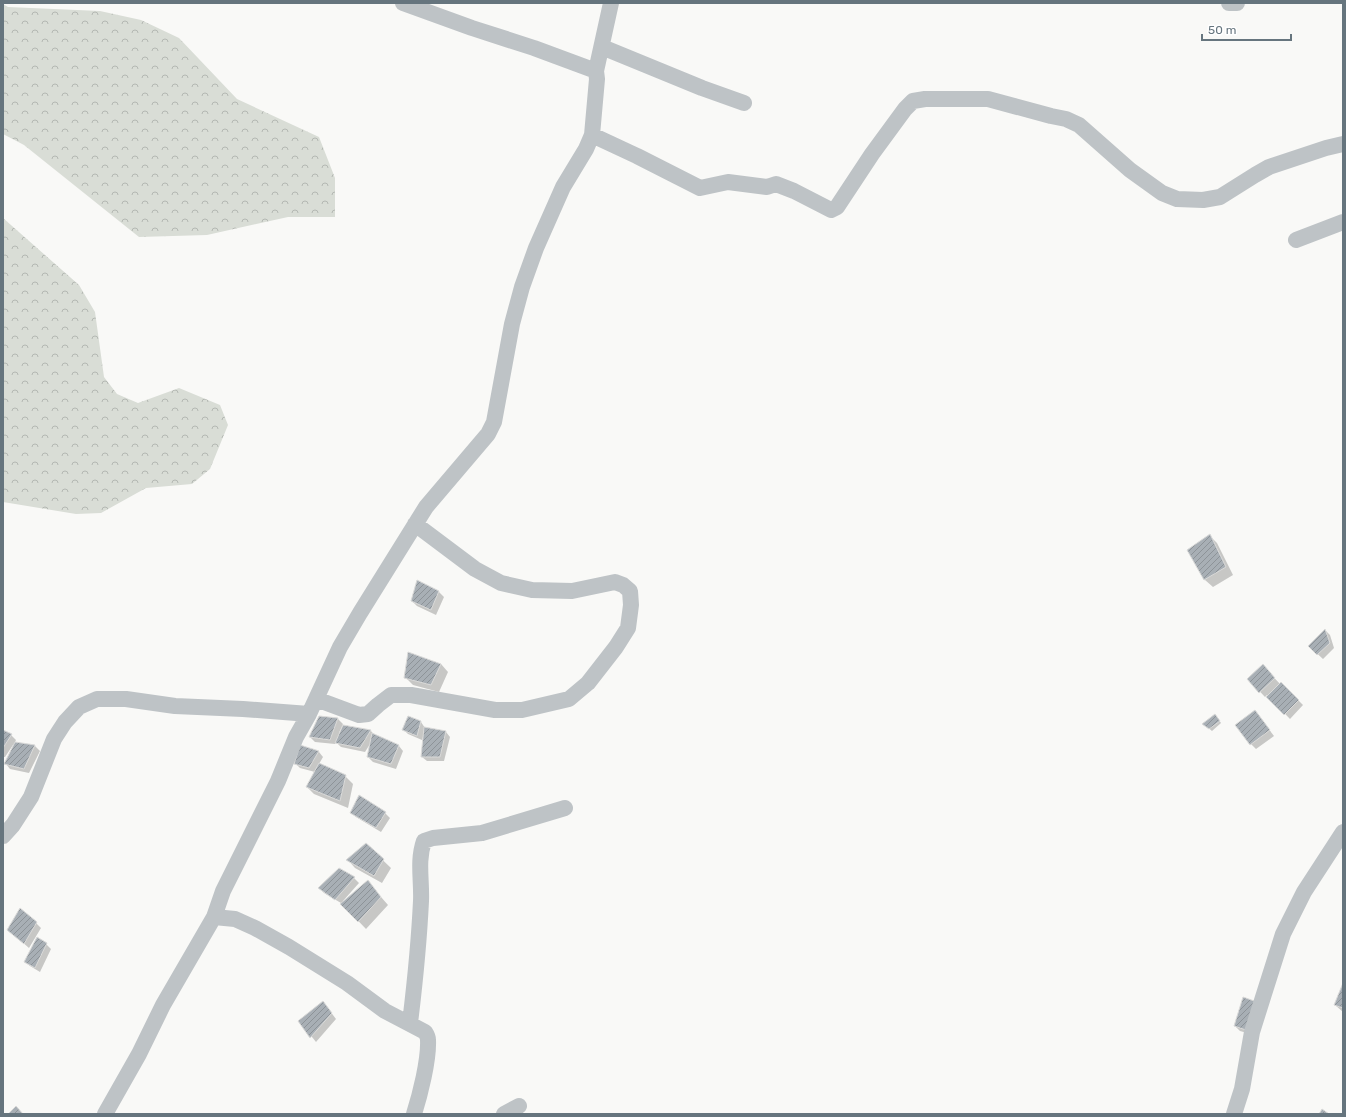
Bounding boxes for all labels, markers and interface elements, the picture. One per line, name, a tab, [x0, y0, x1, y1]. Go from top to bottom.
scale bar	[1202, 16, 1291, 42]
text: 50 m	[1208, 23, 1236, 37]

